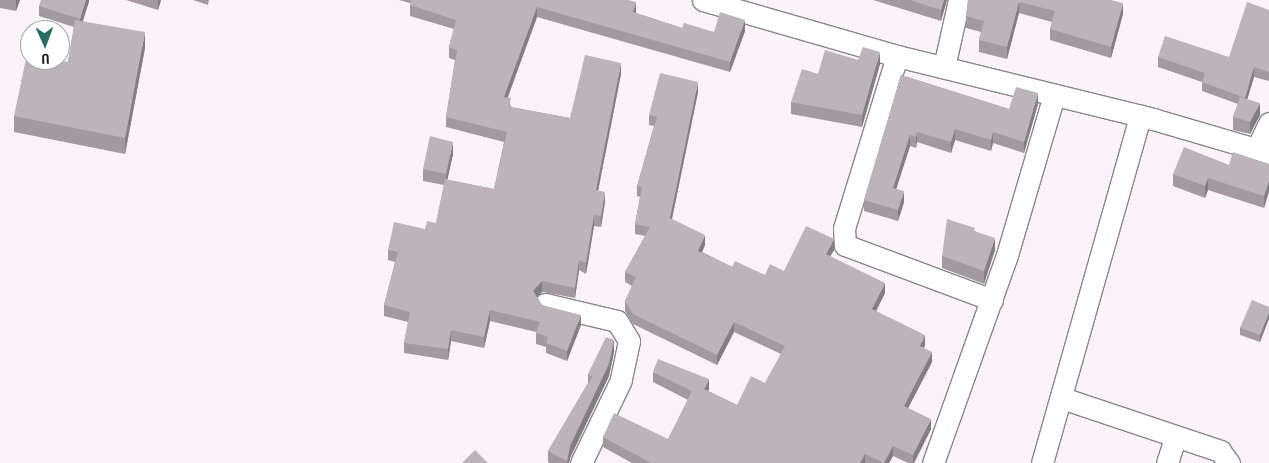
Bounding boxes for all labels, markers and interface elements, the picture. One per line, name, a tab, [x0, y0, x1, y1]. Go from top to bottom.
north arrow	[20, 20, 70, 70]
text: U	[41, 51, 50, 67]

